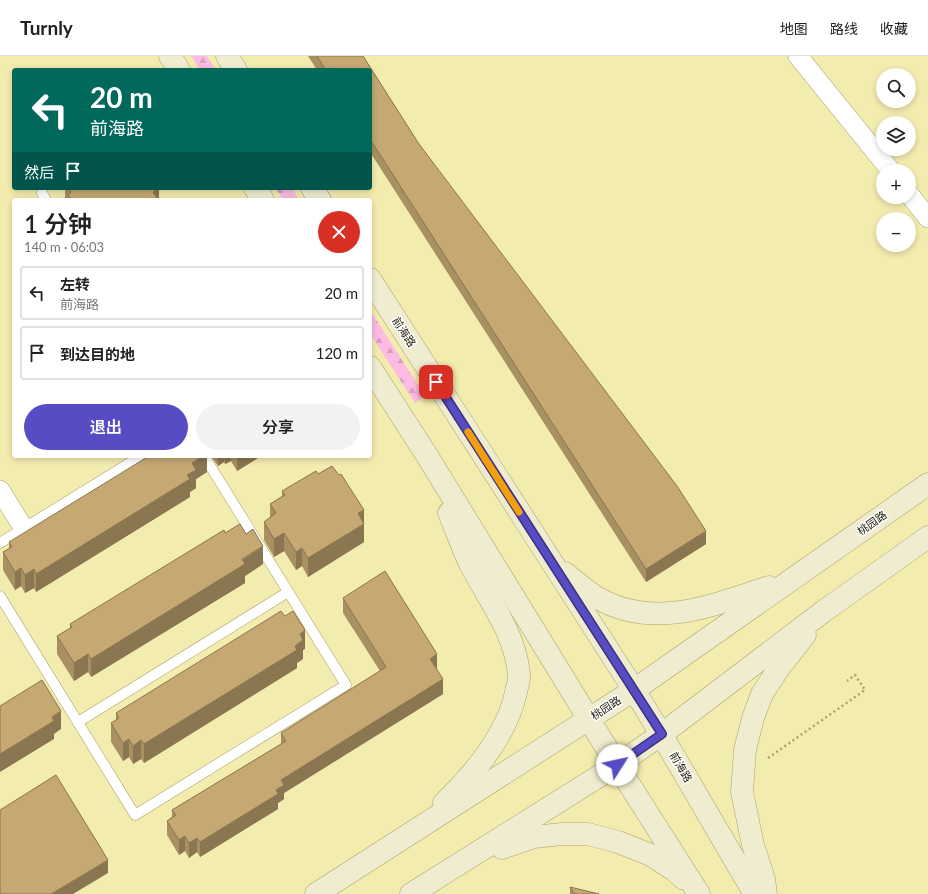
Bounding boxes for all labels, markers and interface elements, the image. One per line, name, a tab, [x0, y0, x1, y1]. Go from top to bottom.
text: Turnly	[20, 16, 73, 39]
text: 地图	[780, 20, 808, 37]
text: 路线	[830, 20, 858, 37]
text: 收藏	[880, 20, 908, 37]
map controls	[876, 68, 916, 252]
button: search	[876, 68, 916, 108]
text: 20 m	[90, 80, 153, 114]
icon: left	[24, 84, 76, 136]
button: layers	[876, 116, 916, 156]
text: 前海路	[90, 117, 144, 139]
icon: arrive	[62, 160, 84, 182]
text: 然后	[24, 163, 54, 181]
button: +	[876, 164, 916, 204]
text: 1 分钟	[24, 209, 92, 238]
button: close	[318, 211, 360, 253]
button: −	[876, 212, 916, 252]
text: 140 m · 06:03	[24, 239, 104, 255]
text: 左转	[60, 275, 90, 293]
icon: left	[26, 282, 48, 304]
text: 20 m	[324, 284, 358, 302]
text: 前海路	[60, 296, 99, 312]
street label: 前海路	[390, 314, 419, 349]
icon: arrive	[26, 342, 48, 364]
text: 120 m	[316, 344, 358, 362]
text: 到达目的地	[60, 345, 135, 363]
pin	[419, 365, 453, 399]
icon: arrive	[425, 371, 447, 393]
button: 退出	[24, 404, 188, 450]
button: 分享	[196, 404, 360, 450]
street label: 桃园路	[854, 508, 889, 537]
street label: 桃园路	[588, 693, 623, 722]
position arrow	[596, 744, 638, 786]
street label: 前海路	[668, 749, 695, 784]

